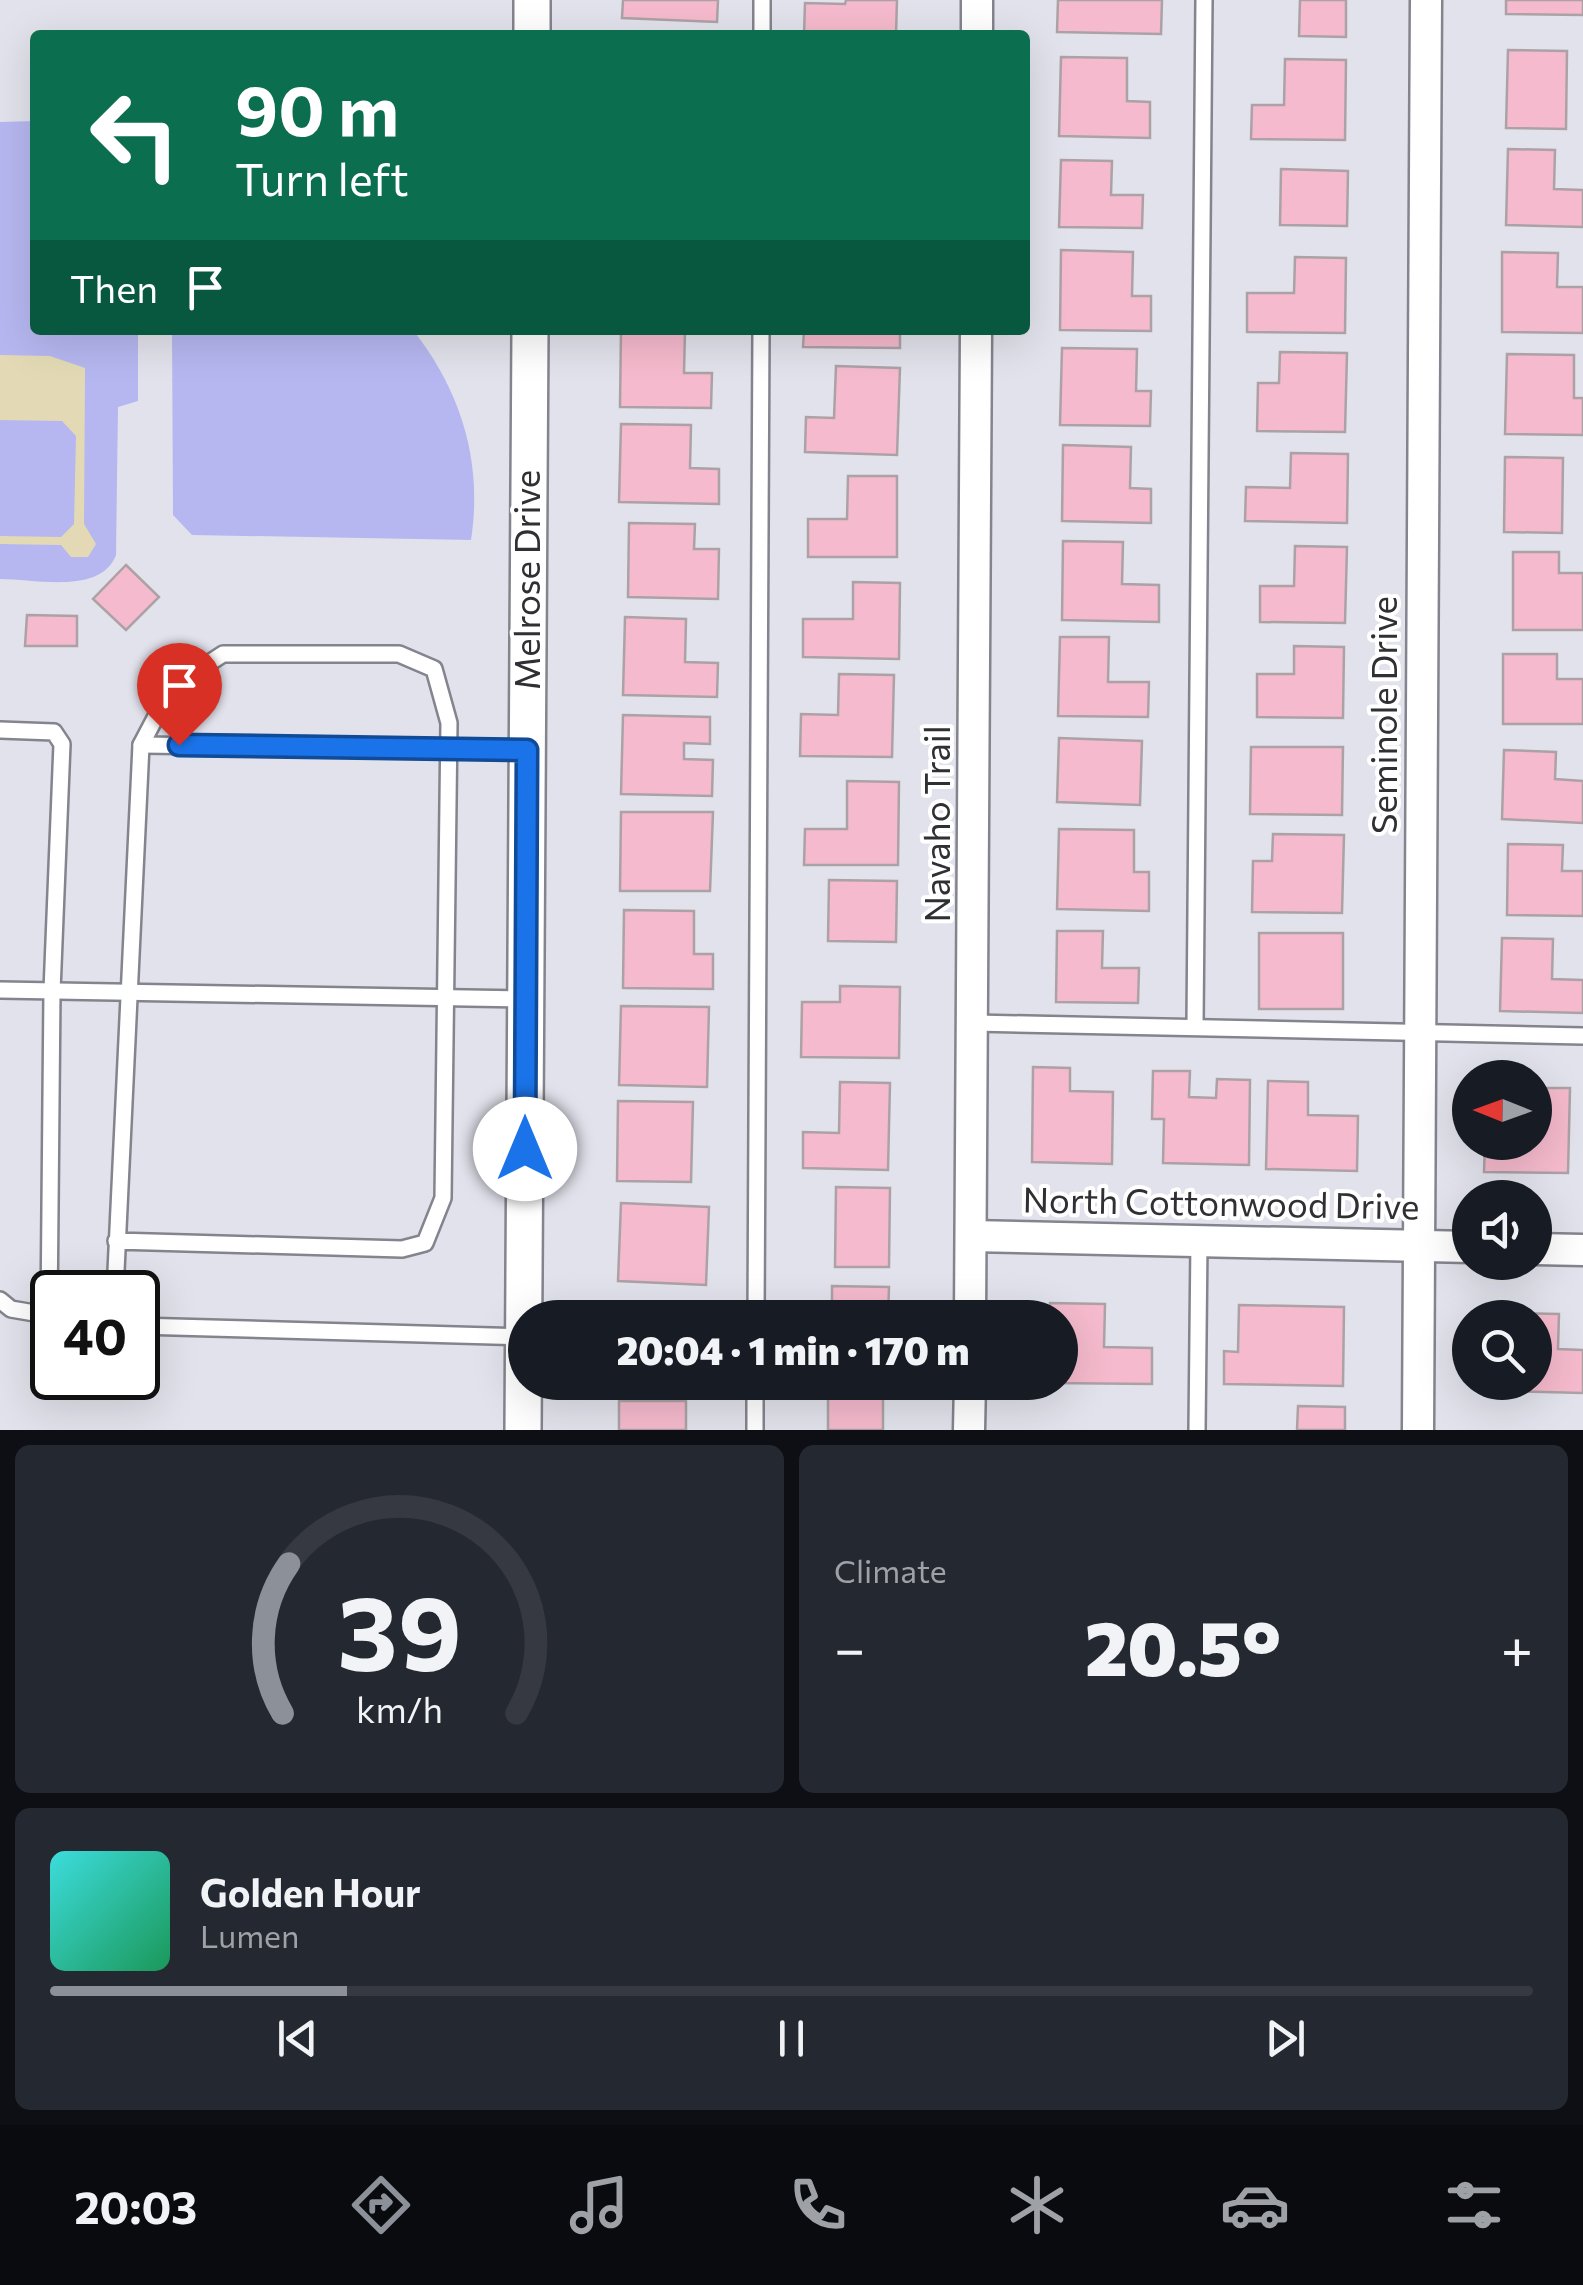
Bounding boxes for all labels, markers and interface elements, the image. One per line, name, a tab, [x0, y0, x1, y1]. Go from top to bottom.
text: 90 m	[235, 65, 399, 150]
icon: left	[70, 70, 200, 200]
text: Turn left	[235, 150, 409, 205]
icon: arrive	[178, 260, 233, 315]
text: Then	[70, 264, 158, 311]
street label: Melrose Drive	[504, 470, 547, 690]
street label: Seminole Drive	[1361, 596, 1404, 834]
pin	[137, 643, 222, 746]
icon: arrive	[152, 658, 207, 713]
street label: Navaho Trail	[914, 725, 957, 923]
north arrow	[1452, 1060, 1552, 1160]
map controls	[1452, 1060, 1552, 1400]
position arrow	[473, 1097, 577, 1201]
street label: North Cottonwood Drive	[1022, 1177, 1420, 1226]
button: sound	[1452, 1180, 1552, 1280]
speed limit sign: 40	[30, 1270, 160, 1400]
button: search	[1452, 1300, 1552, 1400]
text: 20:04 · 1 min · 170 m	[616, 1326, 970, 1373]
text: Climate	[834, 1550, 947, 1590]
text: 39	[337, 1565, 462, 1692]
text: 20.5°	[1085, 1600, 1281, 1691]
text: −	[834, 1613, 865, 1680]
text: +	[1501, 1613, 1533, 1680]
text: km/h	[356, 1687, 443, 1730]
text: Golden Hour	[200, 1868, 421, 1915]
text: Lumen	[200, 1915, 299, 1955]
icon: previous	[270, 2011, 325, 2066]
icon: pause	[764, 2011, 819, 2066]
icon: next	[1258, 2011, 1313, 2066]
icon: directions	[346, 2170, 416, 2240]
icon: music	[564, 2170, 634, 2240]
icon: phone	[783, 2170, 853, 2240]
icon: climate	[1002, 2170, 1072, 2240]
icon: car	[1220, 2170, 1290, 2240]
icon: filters	[1439, 2170, 1509, 2240]
text: 20:03	[74, 2178, 197, 2233]

